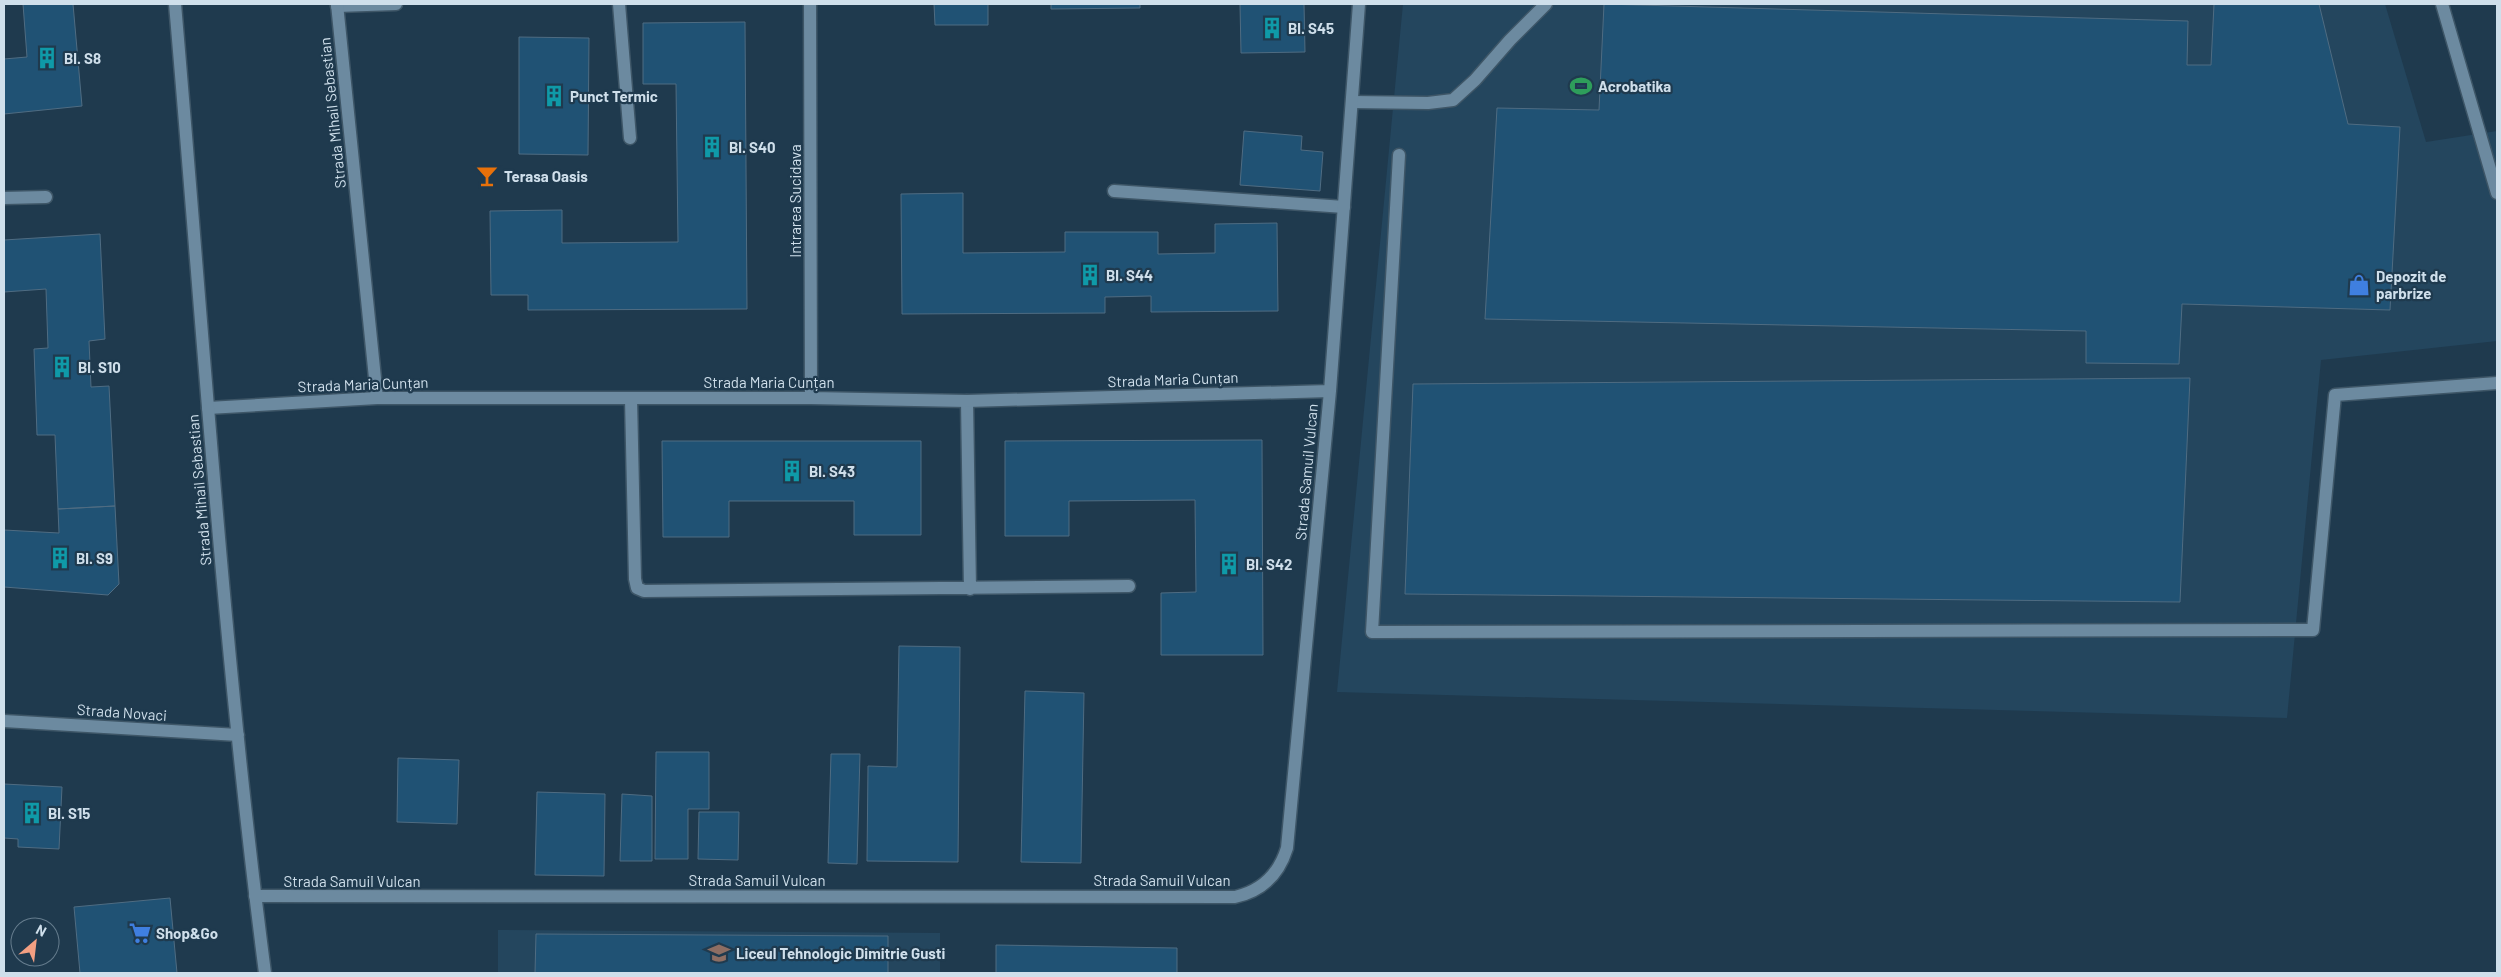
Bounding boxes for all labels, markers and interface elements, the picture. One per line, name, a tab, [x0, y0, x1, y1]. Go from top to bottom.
building icon: Bl. S45	[1259, 15, 1285, 41]
place label: Bl. S45	[1288, 19, 1334, 37]
street label: Strada Mihail Sebastian	[315, 37, 349, 189]
building icon: Bl. S8	[34, 45, 60, 71]
place label: Bl. S8	[64, 49, 101, 67]
sports icon: Acrobatika	[1568, 73, 1594, 99]
place label: Acrobatika	[1598, 77, 1671, 95]
building icon: Punct Termic	[541, 83, 567, 109]
place label: Punct Termic	[570, 87, 658, 105]
building icon: Bl. S40	[699, 134, 725, 160]
place label: Bl. S40	[729, 138, 776, 156]
street label: Intrarea Sucidava	[786, 144, 804, 258]
bar icon: Terasa Oasis	[474, 163, 500, 189]
place label: Terasa Oasis	[504, 167, 588, 185]
building icon: Bl. S44	[1077, 262, 1103, 288]
place label: Bl. S44	[1106, 266, 1153, 284]
place label: Depozit de parbrize	[2376, 267, 2446, 302]
shop icon: Depozit de parbrize	[2346, 272, 2372, 298]
building icon: Bl. S10	[49, 354, 75, 380]
place label: Bl. S10	[78, 358, 121, 376]
street label: Strada Maria Cunțan	[1107, 368, 1239, 390]
street label: Strada Maria Cunțan	[297, 373, 429, 395]
street label: Strada Maria Cunțan	[704, 373, 834, 391]
street label: Strada Samuil Vulcan	[1291, 403, 1321, 541]
street label: Strada Mihail Sebastian	[183, 414, 215, 566]
building icon: Bl. S43	[779, 458, 805, 484]
place label: Bl. S43	[809, 462, 855, 480]
building icon: Bl. S9	[47, 545, 73, 571]
place label: Bl. S9	[76, 549, 113, 567]
building icon: Bl. S42	[1216, 551, 1242, 577]
place label: Bl. S42	[1246, 555, 1292, 573]
street label: Strada Novaci	[76, 700, 168, 724]
building icon: Bl. S15	[19, 800, 45, 826]
place label: Bl. S15	[48, 804, 90, 822]
street label: Strada Samuil Vulcan	[688, 871, 826, 889]
street label: Strada Samuil Vulcan	[1093, 871, 1231, 889]
street label: Strada Samuil Vulcan	[283, 872, 421, 890]
north arrow	[10, 917, 60, 967]
text: N	[33, 920, 49, 940]
supermarket icon: Shop&Go	[127, 920, 153, 946]
place label: Shop&Go	[156, 924, 218, 942]
school or university icon: Liceul Tehnologic Dimitrie Gusti	[706, 940, 732, 966]
place label: Liceul Tehnologic Dimitrie Gusti	[736, 944, 946, 962]

